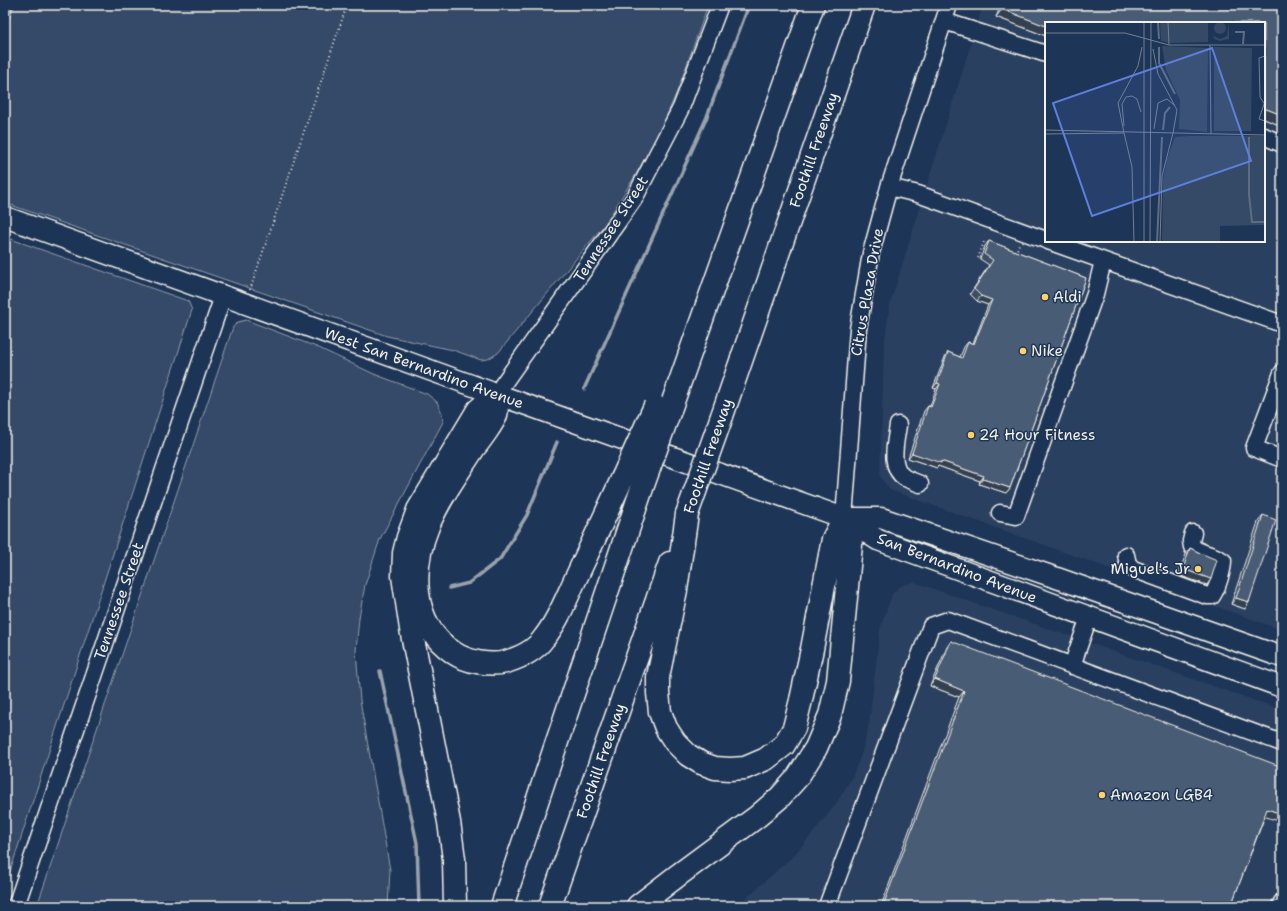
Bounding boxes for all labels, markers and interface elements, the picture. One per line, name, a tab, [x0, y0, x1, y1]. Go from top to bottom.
inset map	[1045, 22, 1265, 242]
street label: Foothill Freeway	[785, 90, 843, 210]
street label: Tennessee Street	[569, 172, 653, 286]
street label: Citrus Plaza Drive	[846, 226, 888, 358]
place label: Aldi	[1053, 287, 1082, 307]
marker: Aldi	[1040, 292, 1050, 302]
street label: West San Bernardino Avenue	[322, 323, 526, 413]
place label: Nike	[1031, 341, 1063, 361]
marker: Nike	[1018, 346, 1028, 356]
street label: Foothill Freeway	[679, 396, 737, 516]
place label: 24 Hour Fitness	[979, 425, 1095, 445]
marker: 24 Hour Fitness	[966, 430, 976, 440]
street label: San Bernardino Avenue	[874, 528, 1040, 608]
street label: Tennessee Street	[90, 540, 148, 662]
place label: Miguel's Jr	[1110, 559, 1190, 579]
marker: Miguel's Jr	[1193, 564, 1203, 574]
street label: Foothill Freeway	[572, 701, 630, 821]
place label: Amazon LGB4	[1110, 785, 1213, 805]
marker: Amazon LGB4	[1097, 790, 1107, 800]

